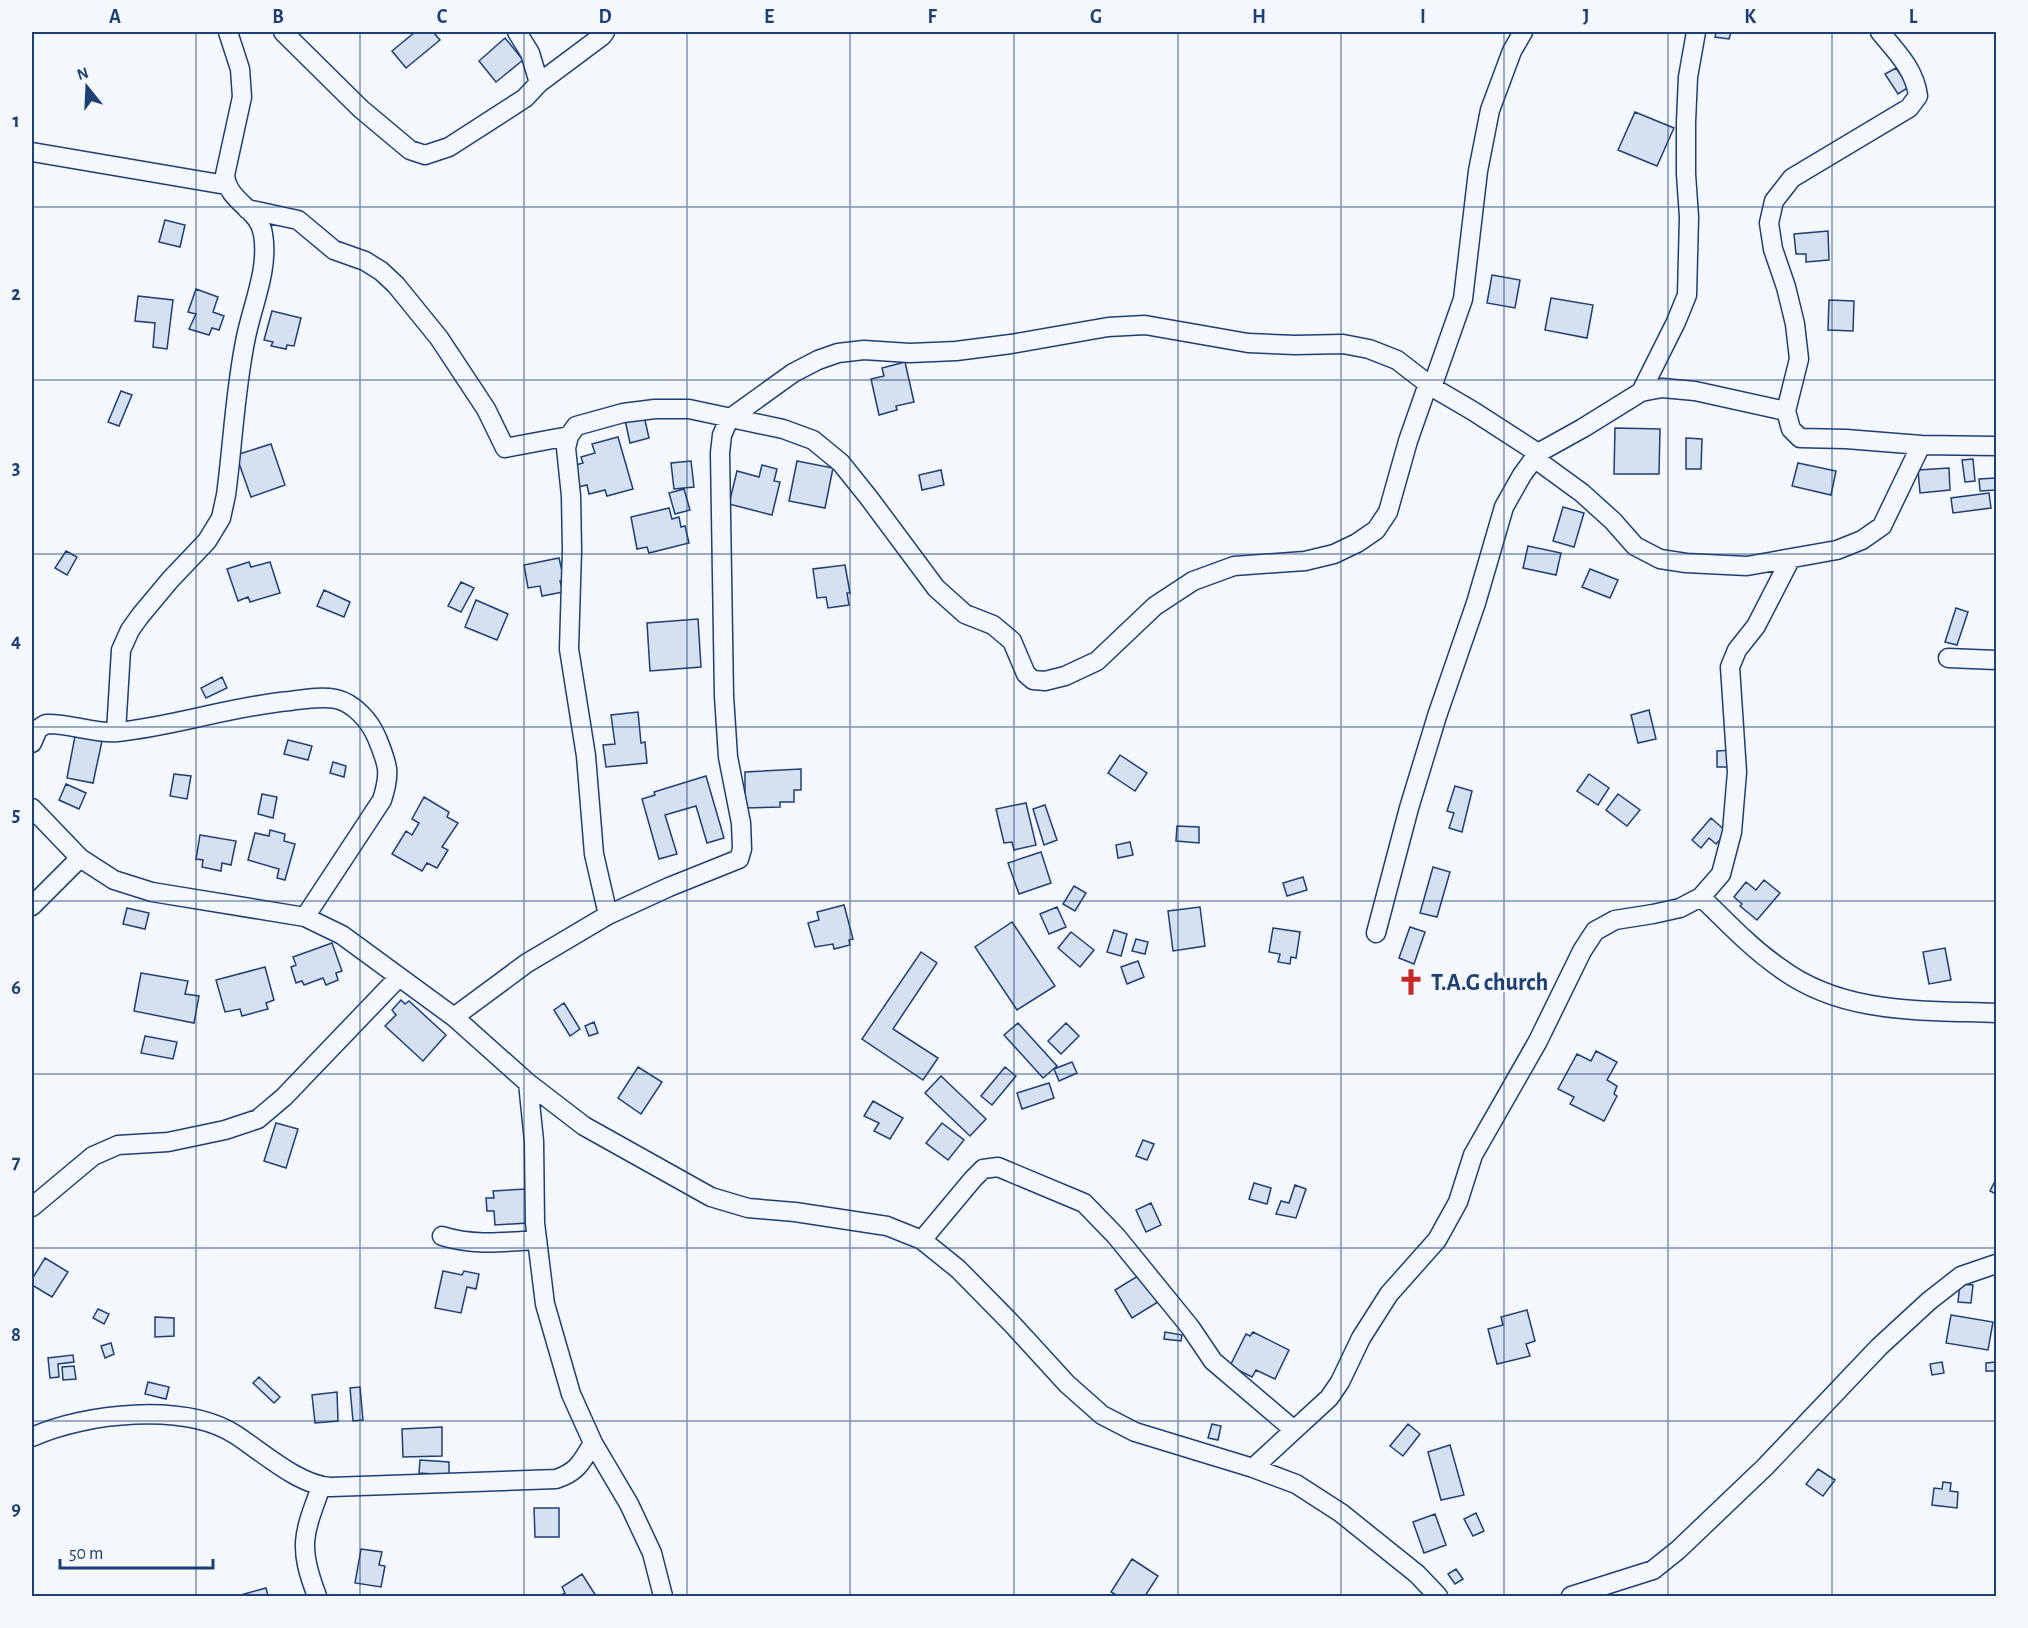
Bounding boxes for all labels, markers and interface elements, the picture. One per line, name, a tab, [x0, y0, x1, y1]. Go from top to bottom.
text: A	[109, 7, 121, 27]
text: B	[272, 7, 284, 27]
text: C	[437, 7, 448, 27]
text: D	[598, 7, 612, 27]
text: E	[764, 7, 774, 27]
text: F	[927, 7, 937, 27]
text: G	[1090, 7, 1102, 27]
text: H	[1252, 7, 1266, 27]
text: I	[1420, 7, 1426, 27]
text: J	[1583, 7, 1589, 27]
text: K	[1744, 7, 1756, 27]
text: L	[1909, 7, 1918, 27]
north arrow	[57, 57, 117, 117]
text: N	[75, 64, 90, 83]
text: 1	[12, 111, 20, 131]
text: 2	[11, 284, 21, 304]
text: 3	[12, 458, 20, 478]
text: 4	[11, 631, 21, 651]
text: 5	[12, 805, 20, 825]
church icon: T.A.G church	[1396, 967, 1426, 997]
place label: T.A.G church	[1431, 971, 1548, 995]
text: 6	[11, 978, 21, 998]
text: 7	[12, 1152, 21, 1172]
text: 8	[11, 1325, 21, 1345]
text: 9	[11, 1499, 21, 1519]
scale bar	[60, 1532, 213, 1570]
text: 50 m	[69, 1545, 103, 1563]

